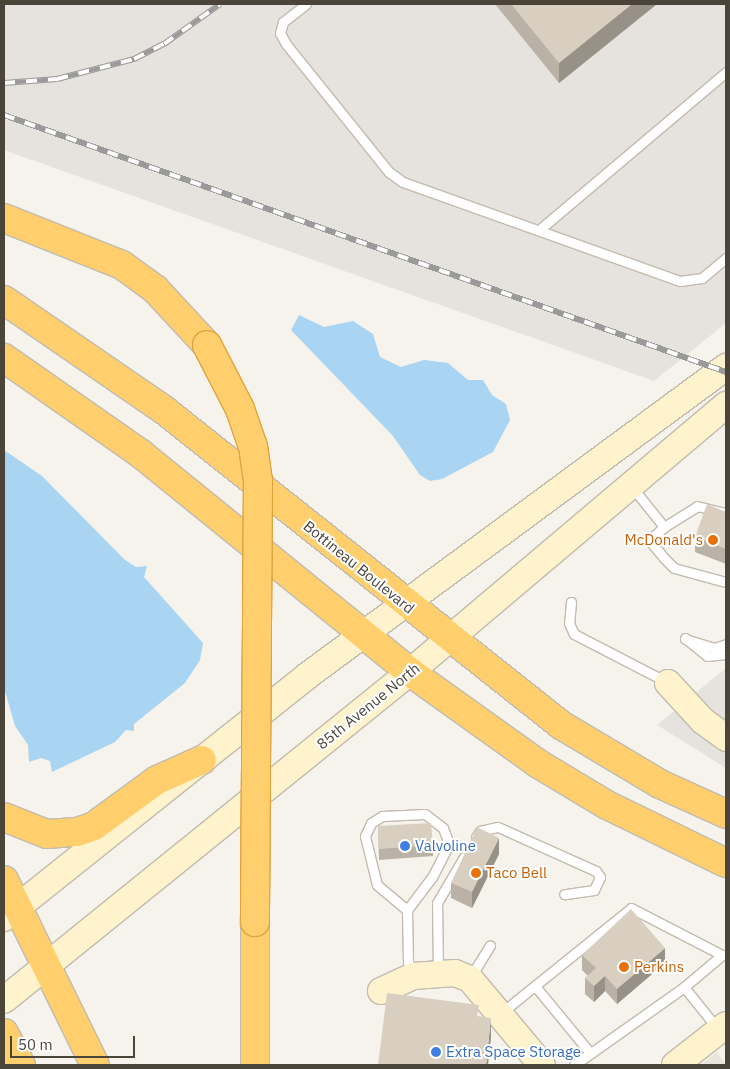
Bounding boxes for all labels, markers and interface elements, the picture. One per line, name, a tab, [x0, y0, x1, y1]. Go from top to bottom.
street label: Bottineau Boulevard	[300, 517, 418, 617]
place label: McDonald's	[625, 531, 703, 549]
marker: McDonald's	[707, 534, 719, 546]
street label: 85th Avenue North	[313, 659, 423, 753]
place label: Valvoline	[415, 837, 476, 855]
marker: Valvoline	[399, 840, 411, 852]
place label: Taco Bell	[486, 864, 547, 882]
marker: Taco Bell	[470, 867, 482, 879]
place label: Perkins	[634, 958, 684, 976]
marker: Perkins	[618, 961, 630, 973]
scale bar	[12, 1026, 138, 1058]
text: 50 m	[18, 1035, 53, 1054]
place label: Extra Space Storage	[446, 1043, 581, 1061]
marker: Extra Space Storage	[430, 1046, 442, 1058]

